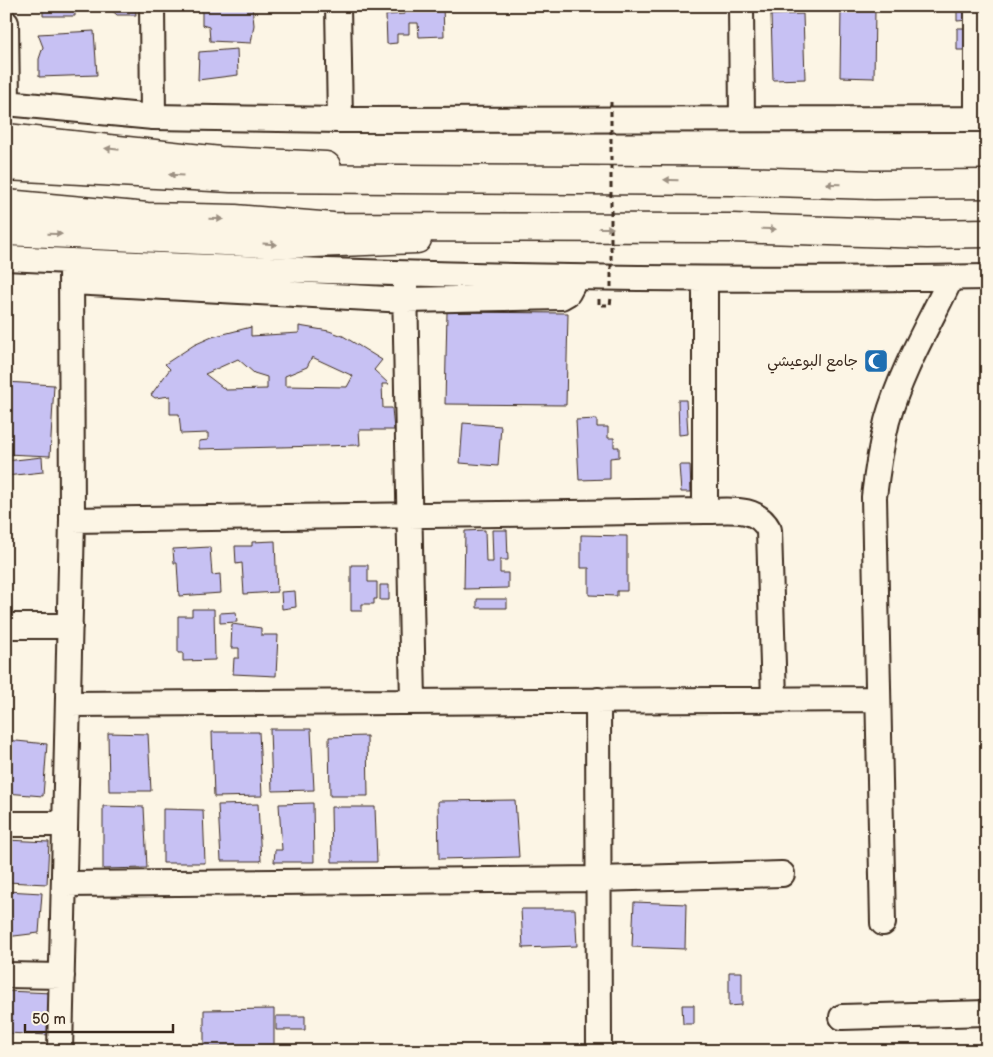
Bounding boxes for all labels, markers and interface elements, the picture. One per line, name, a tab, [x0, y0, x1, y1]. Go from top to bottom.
one-way arrow	[103, 145, 119, 153]
one-way arrow	[167, 171, 183, 179]
one-way arrow	[662, 176, 678, 184]
one-way arrow	[825, 180, 841, 188]
one-way arrow	[209, 215, 225, 223]
one-way arrow	[598, 224, 614, 232]
one-way arrow	[761, 225, 777, 233]
one-way arrow	[47, 230, 63, 238]
one-way arrow	[262, 240, 278, 248]
mosque icon: جامع البوعيشي	[863, 348, 889, 374]
place label: جامع البوعيشي	[767, 352, 858, 374]
scale bar	[25, 1002, 172, 1034]
text: 50 m	[32, 1010, 66, 1029]

